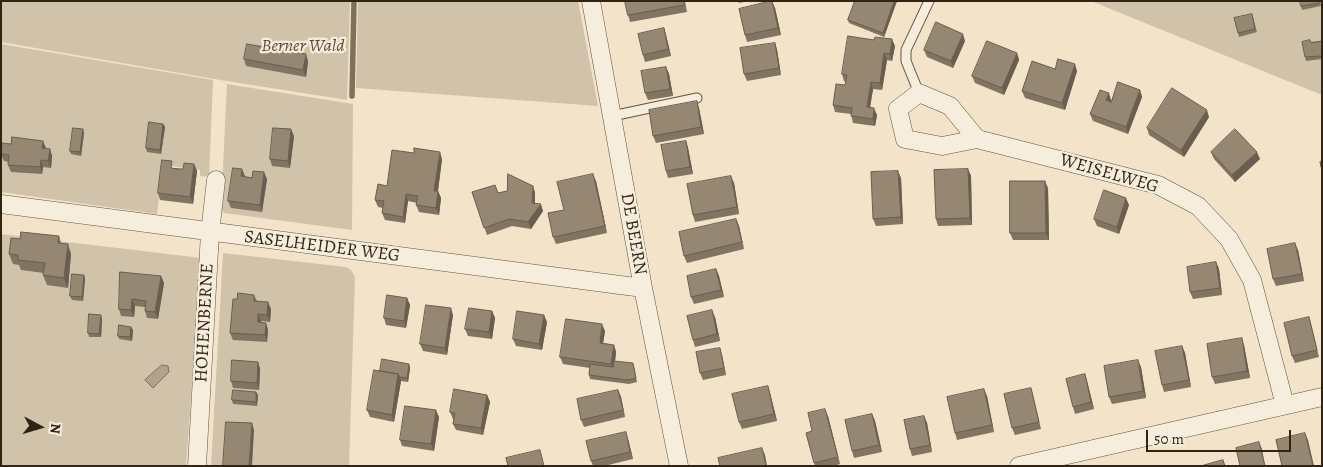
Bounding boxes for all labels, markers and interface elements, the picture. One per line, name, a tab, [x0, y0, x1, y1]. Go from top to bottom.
park label: Berner Wald	[261, 36, 345, 58]
street label: WEISELWEG	[1057, 150, 1161, 198]
street label: DE BEERN	[615, 191, 651, 277]
street label: SASELHEIDER WEG	[243, 227, 401, 267]
street label: HOHENBERNE	[191, 263, 219, 383]
north arrow	[15, 402, 65, 452]
scale bar	[1148, 420, 1293, 452]
text: N	[45, 423, 65, 435]
text: 50 m	[1154, 429, 1184, 449]

